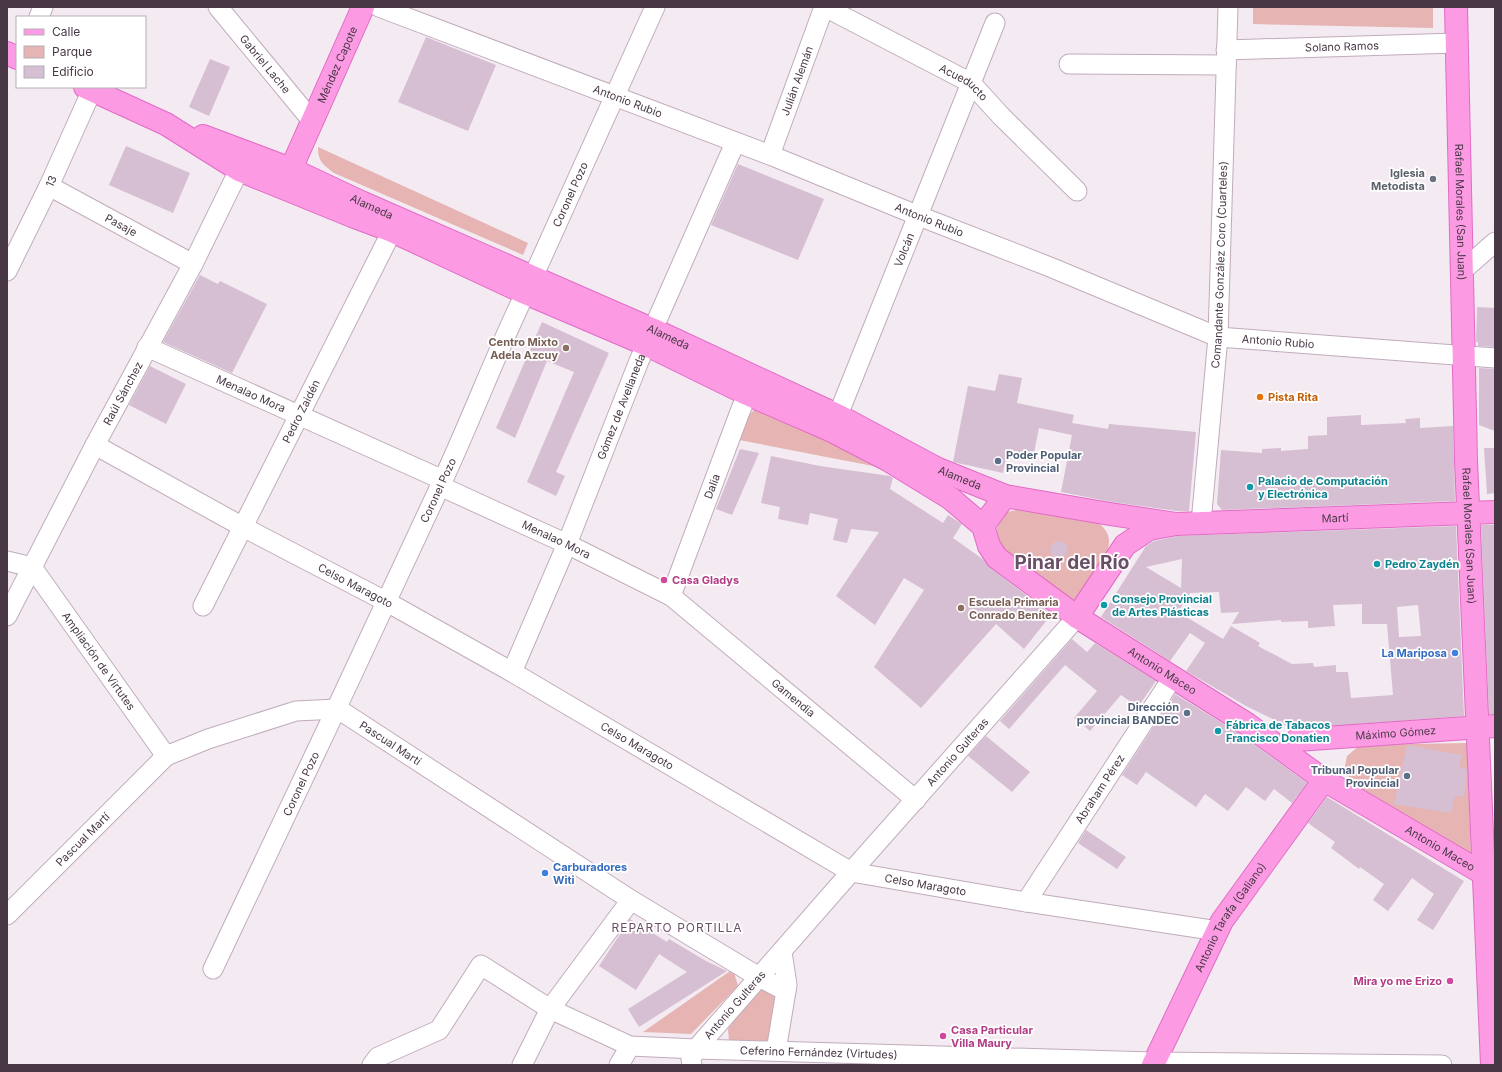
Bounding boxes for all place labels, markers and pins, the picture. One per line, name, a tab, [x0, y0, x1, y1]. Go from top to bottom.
place label: Iglesia Metodista	[1371, 166, 1425, 193]
marker: Iglesia Metodista	[1428, 174, 1438, 184]
place label: Centro Mixto Adela Azcuy	[488, 335, 558, 362]
marker: Centro Mixto Adela Azcuy	[561, 343, 571, 353]
place label: Pista Rita	[1268, 390, 1318, 404]
marker: Pista Rita	[1255, 392, 1265, 402]
place label: Poder Popular Provincial	[1006, 448, 1082, 475]
marker: Poder Popular Provincial	[993, 456, 1003, 466]
place label: Palacio de Computación y Electrónica	[1258, 474, 1388, 501]
marker: Palacio de Computación y Electrónica	[1245, 482, 1255, 492]
place label: Pedro Zaydén	[1385, 557, 1459, 571]
marker: Pedro Zaydén	[1372, 559, 1382, 569]
place label: Casa Gladys	[672, 573, 739, 587]
marker: Casa Gladys	[659, 575, 669, 585]
place label: Consejo Provincial de Artes Plásticas	[1112, 592, 1212, 619]
place label: Escuela Primaria Conrado Benítez	[969, 595, 1059, 622]
marker: Consejo Provincial de Artes Plásticas	[1099, 600, 1109, 610]
marker: Escuela Primaria Conrado Benítez	[956, 603, 966, 613]
place label: La Mariposa	[1381, 646, 1447, 660]
marker: La Mariposa	[1450, 648, 1460, 658]
place label: Dirección provincial BANDEC	[1077, 700, 1179, 727]
marker: Dirección provincial BANDEC	[1182, 708, 1192, 718]
place label: Fábrica de Tabacos Francisco Donatien	[1226, 718, 1331, 745]
marker: Fábrica de Tabacos Francisco Donatien	[1213, 726, 1223, 736]
place label: Tribunal Popular Provincial	[1311, 763, 1400, 790]
marker: Tribunal Popular Provincial	[1402, 771, 1412, 781]
place label: Carburadores Witi	[553, 860, 627, 887]
marker: Carburadores Witi	[540, 868, 550, 878]
place label: Mira yo me Erizo	[1353, 974, 1442, 988]
marker: Mira yo me Erizo	[1445, 976, 1455, 986]
place label: Casa Particular Villa Maury	[951, 1023, 1033, 1050]
marker: Casa Particular Villa Maury	[938, 1031, 948, 1041]

